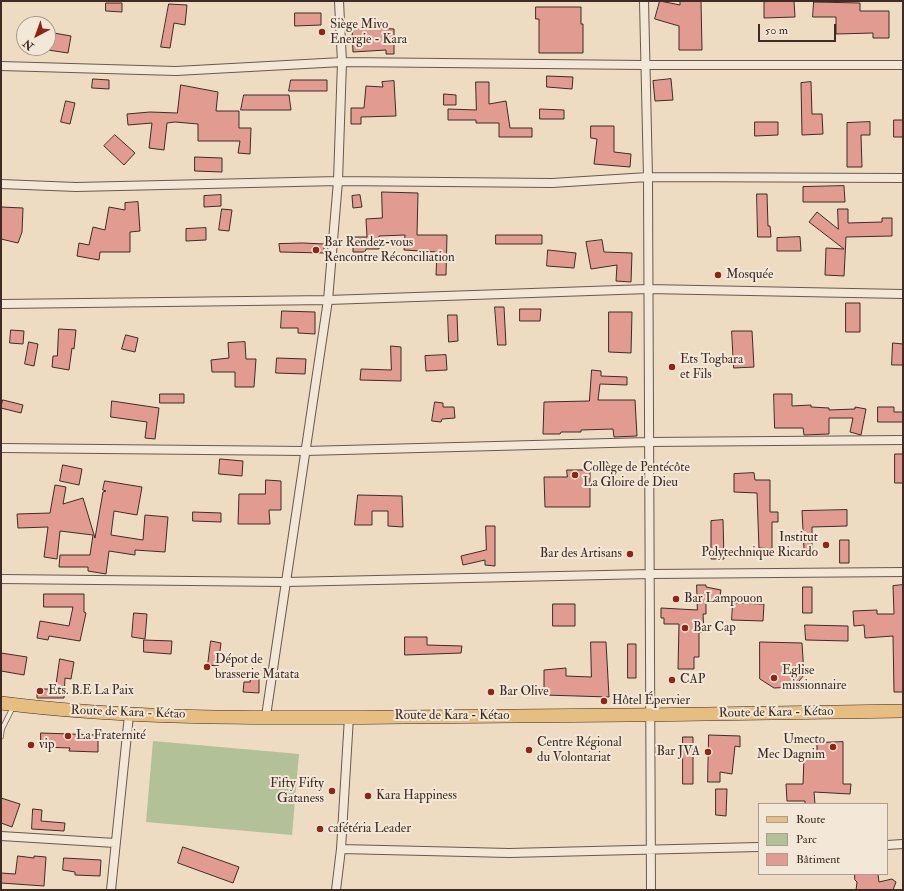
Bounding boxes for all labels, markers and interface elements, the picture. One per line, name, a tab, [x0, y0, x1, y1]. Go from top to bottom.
north arrow	[16, 16, 56, 56]
scale bar	[760, 16, 838, 42]
place label: Siège Mivo Energie - Kara	[330, 17, 407, 48]
text: 50 m	[765, 23, 788, 38]
marker: Siège Mivo Energie - Kara	[317, 27, 327, 37]
text: N	[20, 37, 36, 53]
place label: Bar Rendez-vous Rencontre Réconciliation	[324, 235, 455, 266]
marker: Bar Rendez-vous Rencontre Réconciliation	[311, 245, 321, 255]
place label: Mosquée	[726, 267, 773, 283]
marker: Mosquée	[713, 270, 723, 280]
place label: Ets Togbara et Fils	[680, 352, 743, 383]
marker: Ets Togbara et Fils	[667, 362, 677, 372]
place label: Collège de Pentécôte La Gloire de Dieu	[583, 460, 690, 491]
marker: Collège de Pentécôte La Gloire de Dieu	[570, 470, 580, 480]
place label: Institut Polytechnique Ricardo	[701, 530, 818, 561]
marker: Institut Polytechnique Ricardo	[821, 540, 831, 550]
place label: Bar des Artisans	[540, 546, 622, 562]
marker: Bar des Artisans	[625, 549, 635, 559]
place label: Bar Lampouon	[684, 591, 763, 607]
marker: Bar Lampouon	[671, 594, 681, 604]
place label: Bar Cap	[693, 620, 736, 636]
marker: Bar Cap	[680, 623, 690, 633]
place label: Dépot de brasserie Matata	[215, 652, 299, 683]
marker: Dépot de brasserie Matata	[202, 662, 212, 672]
place label: Eglise missionnaire	[782, 663, 847, 694]
place label: CAP	[680, 672, 705, 688]
marker: Eglise missionnaire	[769, 673, 779, 683]
marker: CAP	[667, 675, 677, 685]
place label: Ets. B.E La Paix	[48, 683, 134, 699]
place label: Bar Olive	[499, 684, 549, 700]
marker: Ets. B.E La Paix	[35, 686, 45, 696]
marker: Bar Olive	[486, 687, 496, 697]
place label: Hôtel Épervier	[612, 693, 690, 709]
marker: Hôtel Épervier	[599, 696, 609, 706]
street label: Route de Kara - Kétao	[70, 703, 186, 723]
street label: Route de Kara - Kétao	[718, 704, 834, 722]
street label: Route de Kara - Kétao	[395, 708, 509, 724]
place label: La Fraternité	[76, 728, 146, 744]
marker: La Fraternité	[63, 731, 73, 741]
place label: Umecto Mec Dagnim	[757, 732, 825, 763]
place label: Centre Régional du Volontariat	[537, 735, 622, 766]
place label: vip	[39, 737, 55, 753]
marker: vip	[26, 740, 36, 750]
marker: Umecto Mec Dagnim	[828, 742, 838, 752]
place label: Bar JVA	[656, 744, 700, 760]
marker: Centre Régional du Volontariat	[524, 745, 534, 755]
marker: Bar JVA	[703, 747, 713, 757]
place label: Fifty Fifty Gataness	[270, 776, 324, 807]
marker: Fifty Fifty Gataness	[327, 786, 337, 796]
place label: Kara Happiness	[376, 788, 457, 804]
marker: Kara Happiness	[363, 791, 373, 801]
legend	[758, 803, 888, 875]
text: Route	[796, 812, 825, 827]
place label: cafétéria Leader	[328, 821, 411, 837]
marker: cafétéria Leader	[315, 824, 325, 834]
text: Parc	[796, 832, 817, 847]
text: Bâtiment	[796, 852, 840, 867]

